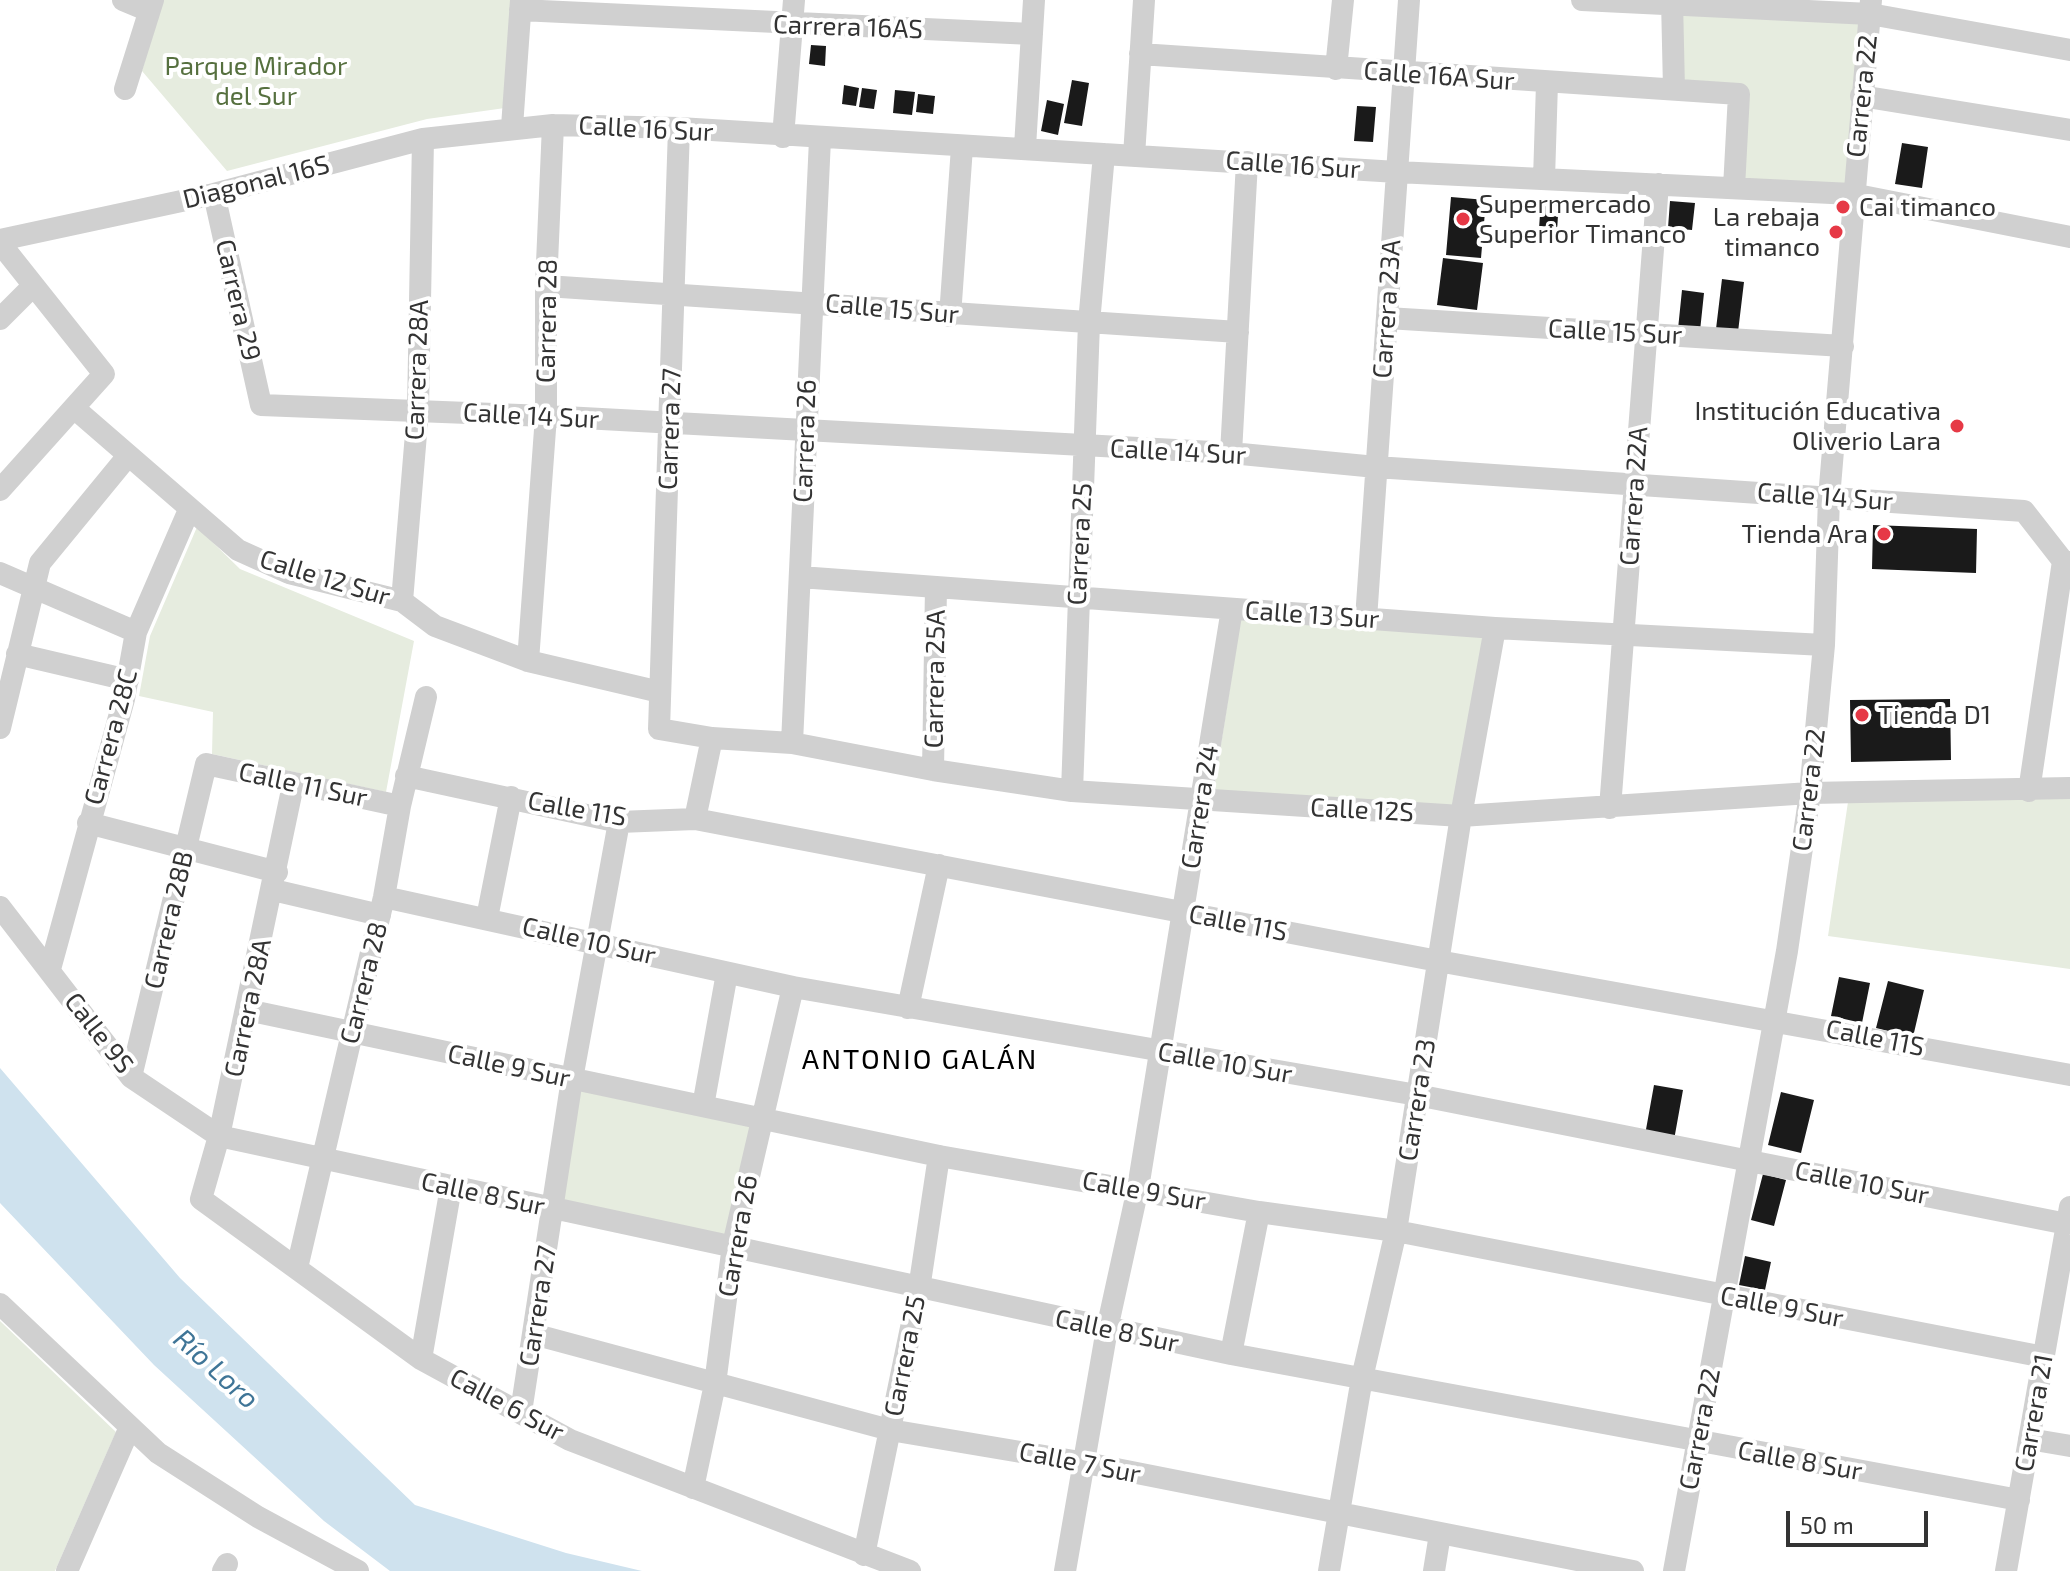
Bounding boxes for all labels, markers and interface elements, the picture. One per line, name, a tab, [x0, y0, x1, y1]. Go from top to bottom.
street label: Carrera 16AS	[772, 9, 924, 45]
street label: Carrera 22	[1840, 33, 1884, 159]
park label: Parque Mirador del Sur	[164, 50, 348, 112]
street label: Calle 16A Sur	[1362, 55, 1516, 97]
street label: Calle 16 Sur	[578, 110, 714, 148]
street label: Calle 16 Sur	[1225, 145, 1361, 185]
street label: Diagonal 16S	[180, 149, 332, 215]
place label: Supermercado Superior Timanco	[1479, 188, 1686, 250]
place label: Cai timanco	[1859, 191, 1996, 223]
marker: Cai timanco	[1834, 198, 1852, 216]
place label: La rebaja timanco	[1713, 201, 1820, 262]
marker: Supermercado Superior Timanco	[1454, 210, 1472, 228]
marker: La rebaja timanco	[1827, 223, 1845, 241]
street label: Carrera 29	[209, 236, 267, 364]
street label: Carrera 23A	[1367, 238, 1407, 380]
street label: Carrera 28	[530, 259, 564, 383]
street label: Calle 15 Sur	[824, 288, 960, 330]
street label: Carrera 28A	[399, 299, 435, 441]
street label: Calle 15 Sur	[1547, 313, 1683, 351]
street label: Carrera 27	[652, 367, 688, 491]
street label: Carrera 26	[787, 379, 823, 503]
place label: Institución Educativa Oliverio Lara	[1694, 395, 1941, 456]
street label: Calle 14 Sur	[462, 397, 600, 435]
marker: Institución Educativa Oliverio Lara	[1948, 417, 1966, 435]
street label: Carrera 22A	[1614, 425, 1654, 567]
street label: Calle 14 Sur	[1109, 433, 1247, 471]
street label: Calle 14 Sur	[1756, 477, 1894, 517]
street label: Carrera 25	[1061, 482, 1099, 606]
place label: Tienda Ara	[1742, 518, 1868, 550]
marker: Tienda Ara	[1875, 525, 1893, 543]
street label: Calle 12 Sur	[256, 543, 394, 613]
street label: Calle 13 Sur	[1244, 595, 1380, 635]
street label: Carrera 25A	[918, 609, 952, 749]
street label: Carrera 28C	[78, 666, 144, 808]
place label: Tienda D1	[1878, 699, 1991, 731]
marker: Tienda D1	[1853, 706, 1871, 724]
street label: Carrera 22	[1786, 727, 1832, 853]
street label: Carrera 24	[1175, 743, 1225, 871]
street label: Calle 11 Sur	[236, 756, 370, 814]
street label: Calle 11S	[525, 785, 629, 833]
street label: Calle 12S	[1309, 792, 1415, 828]
street label: Carrera 28B	[138, 848, 200, 992]
street label: Calle 11S	[1186, 898, 1290, 948]
street label: Calle 10 Sur	[519, 911, 659, 971]
street label: Carrera 28	[334, 919, 394, 1047]
street label: Carrera 28A	[218, 936, 278, 1080]
street label: Calle 9S	[58, 986, 140, 1080]
street label: Calle 11S	[1823, 1013, 1927, 1063]
street label: Calle 10 Sur	[1155, 1036, 1295, 1090]
street label: Carrera 23	[1392, 1037, 1442, 1163]
street label: Calle 9 Sur	[445, 1038, 573, 1094]
district label: ANTONIO GALÁN	[802, 1043, 1038, 1077]
street label: Calle 10 Sur	[1792, 1155, 1932, 1211]
street label: Calle 9 Sur	[1080, 1165, 1208, 1217]
street label: Calle 8 Sur	[418, 1166, 548, 1222]
street label: Carrera 26	[712, 1172, 764, 1300]
street label: Carrera 27	[513, 1243, 563, 1369]
street label: Calle 9 Sur	[1718, 1280, 1846, 1334]
street label: Carrera 25	[878, 1293, 932, 1419]
street label: Calle 8 Sur	[1052, 1303, 1182, 1359]
water label: Río Loro	[167, 1322, 265, 1416]
street label: Carrera 21	[2008, 1352, 2060, 1474]
street label: Calle 6 Sur	[445, 1362, 569, 1448]
street label: Carrera 22	[1673, 1366, 1727, 1492]
street label: Calle 8 Sur	[1735, 1435, 1865, 1487]
street label: Calle 7 Sur	[1017, 1436, 1143, 1490]
scale bar	[1790, 1495, 1932, 1545]
text: 50 m	[1800, 1510, 1854, 1539]

